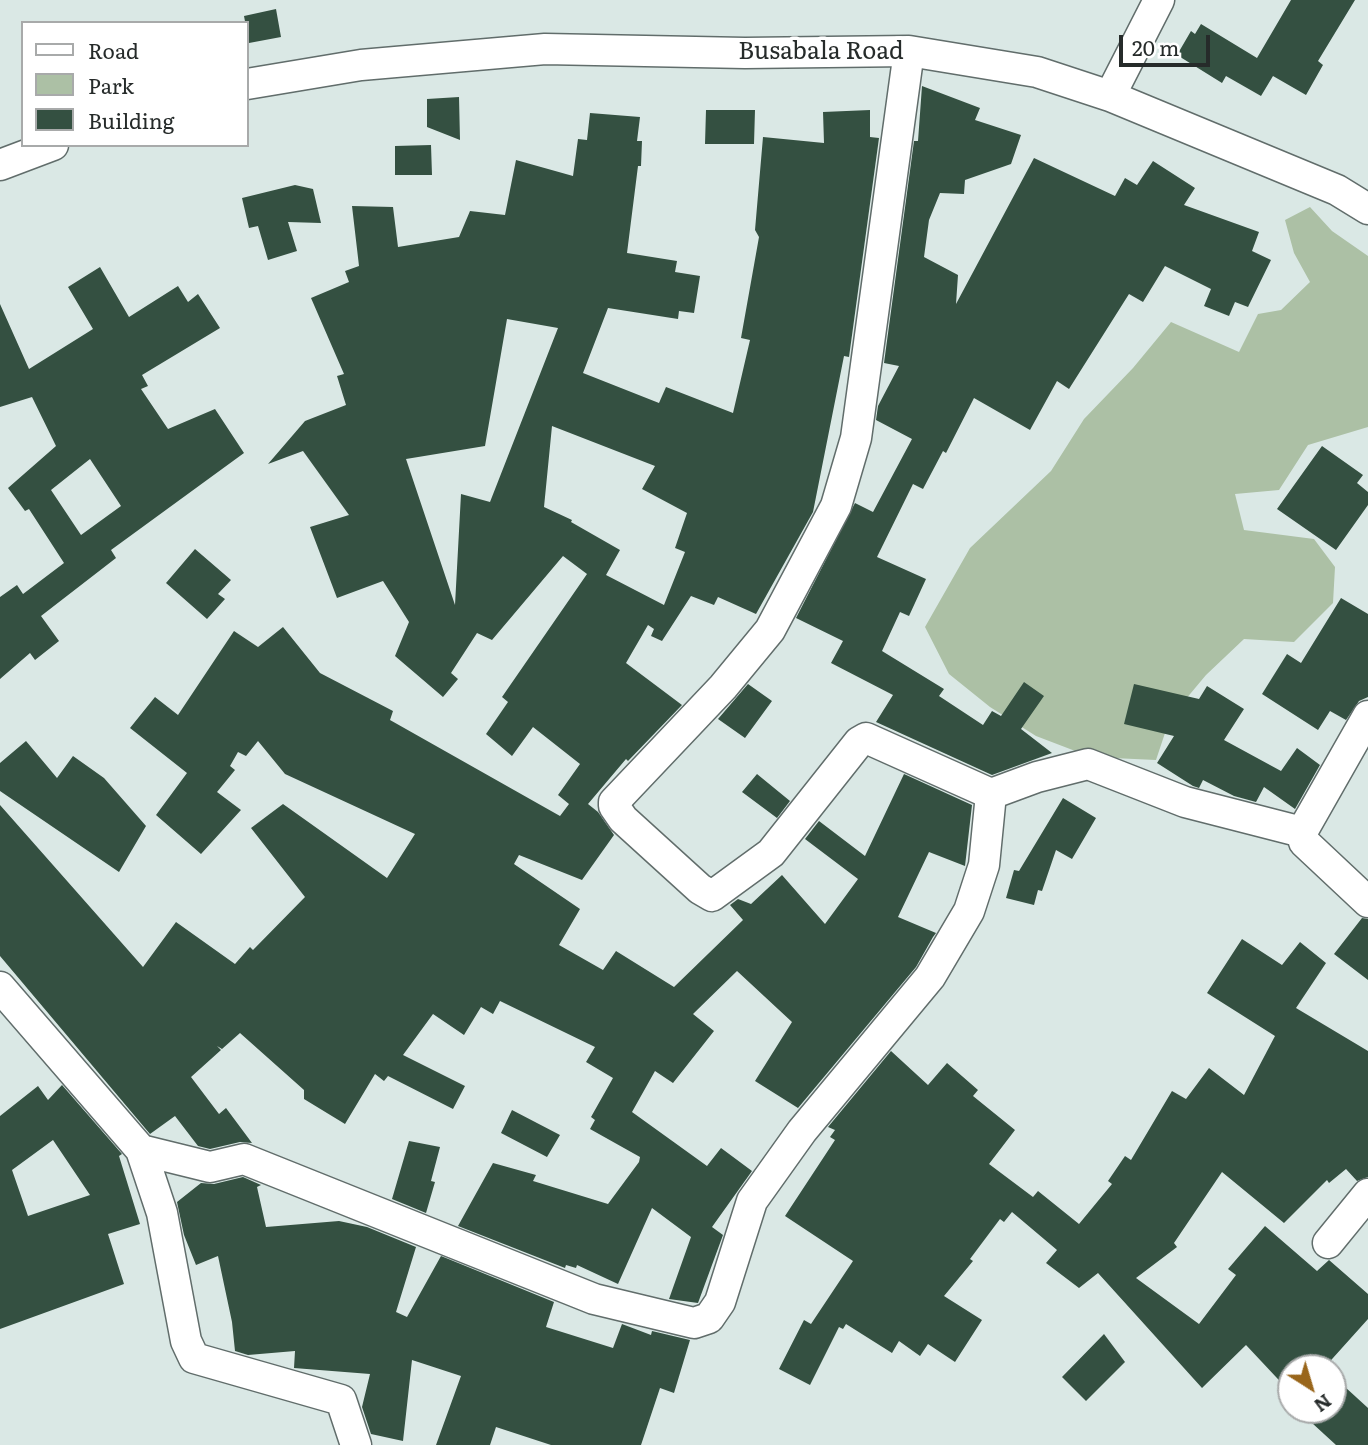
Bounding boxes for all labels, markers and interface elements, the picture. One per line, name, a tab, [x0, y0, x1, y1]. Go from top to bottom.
legend	[21, 21, 248, 147]
scale bar	[1123, 21, 1214, 65]
text: 20 m	[1132, 31, 1179, 62]
text: Road	[88, 34, 139, 65]
street label: Busabala Road	[738, 38, 904, 66]
text: Park	[88, 69, 134, 100]
text: Building	[88, 104, 174, 135]
north arrow	[1277, 1354, 1347, 1424]
text: N	[1309, 1388, 1338, 1420]

